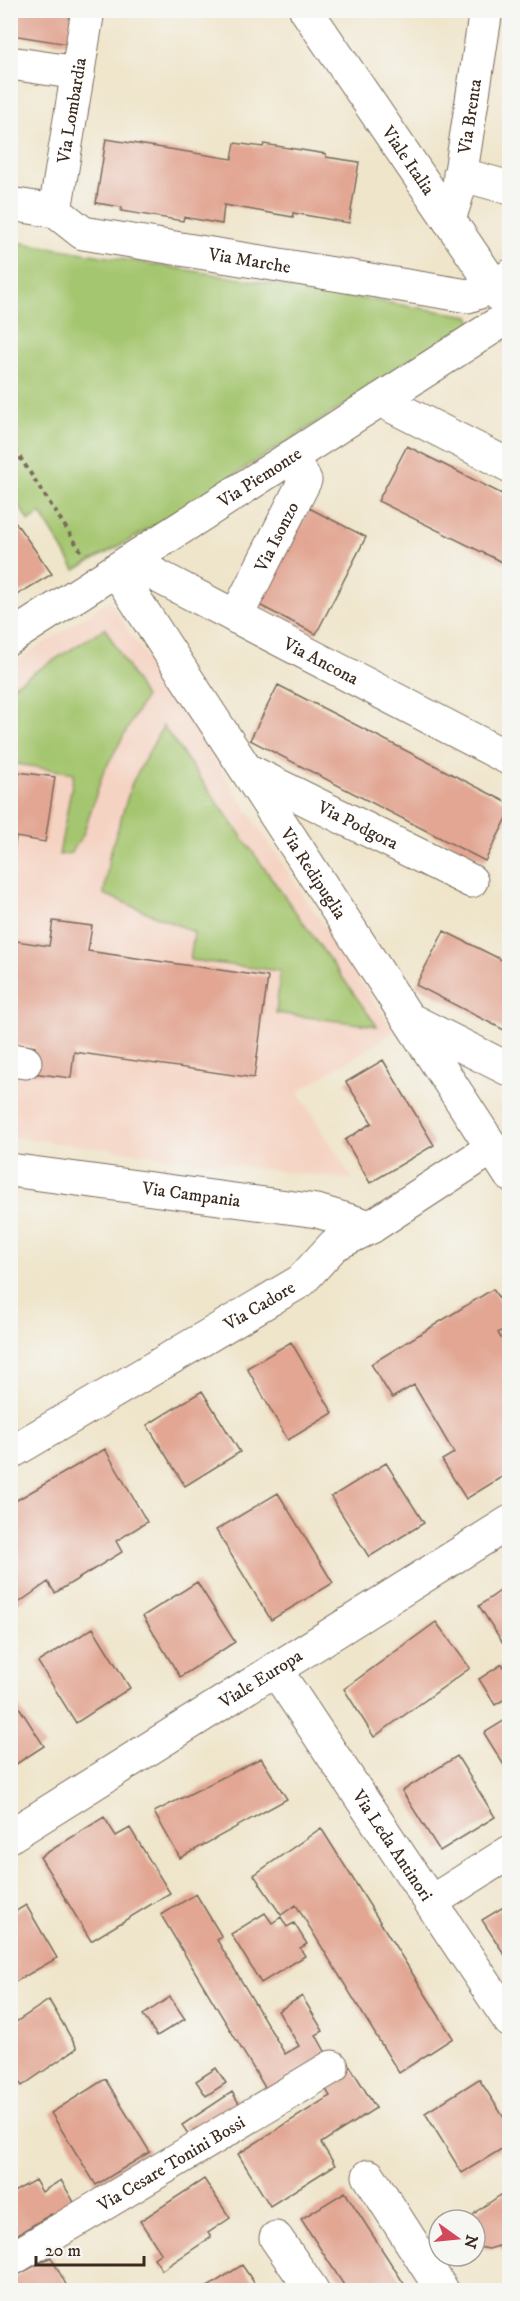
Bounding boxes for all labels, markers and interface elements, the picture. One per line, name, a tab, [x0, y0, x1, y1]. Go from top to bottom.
street label: Via Lombardia	[53, 56, 92, 166]
street label: Via Brenta	[454, 77, 487, 156]
street label: Viale Italia	[376, 122, 439, 200]
street label: Via Marche	[206, 244, 292, 279]
street label: Via Piemonte	[214, 443, 306, 513]
street label: Via Isonzo	[250, 498, 304, 577]
street label: Via Ancona	[278, 633, 362, 691]
street label: Via Podgora	[313, 796, 402, 855]
street label: Via Redipuglia	[274, 823, 351, 924]
street label: Via Campania	[140, 1178, 242, 1213]
street label: Via Cadore	[220, 1277, 300, 1336]
street label: Viale Europa	[215, 1645, 307, 1714]
street label: Via Leda Antinori	[346, 1785, 437, 1906]
street label: Via Cesare Tonini Bossi	[93, 2112, 249, 2217]
north arrow	[427, 2208, 487, 2268]
scale bar	[36, 2229, 144, 2267]
text: N	[459, 2233, 482, 2251]
text: 20 m	[45, 2240, 81, 2262]

